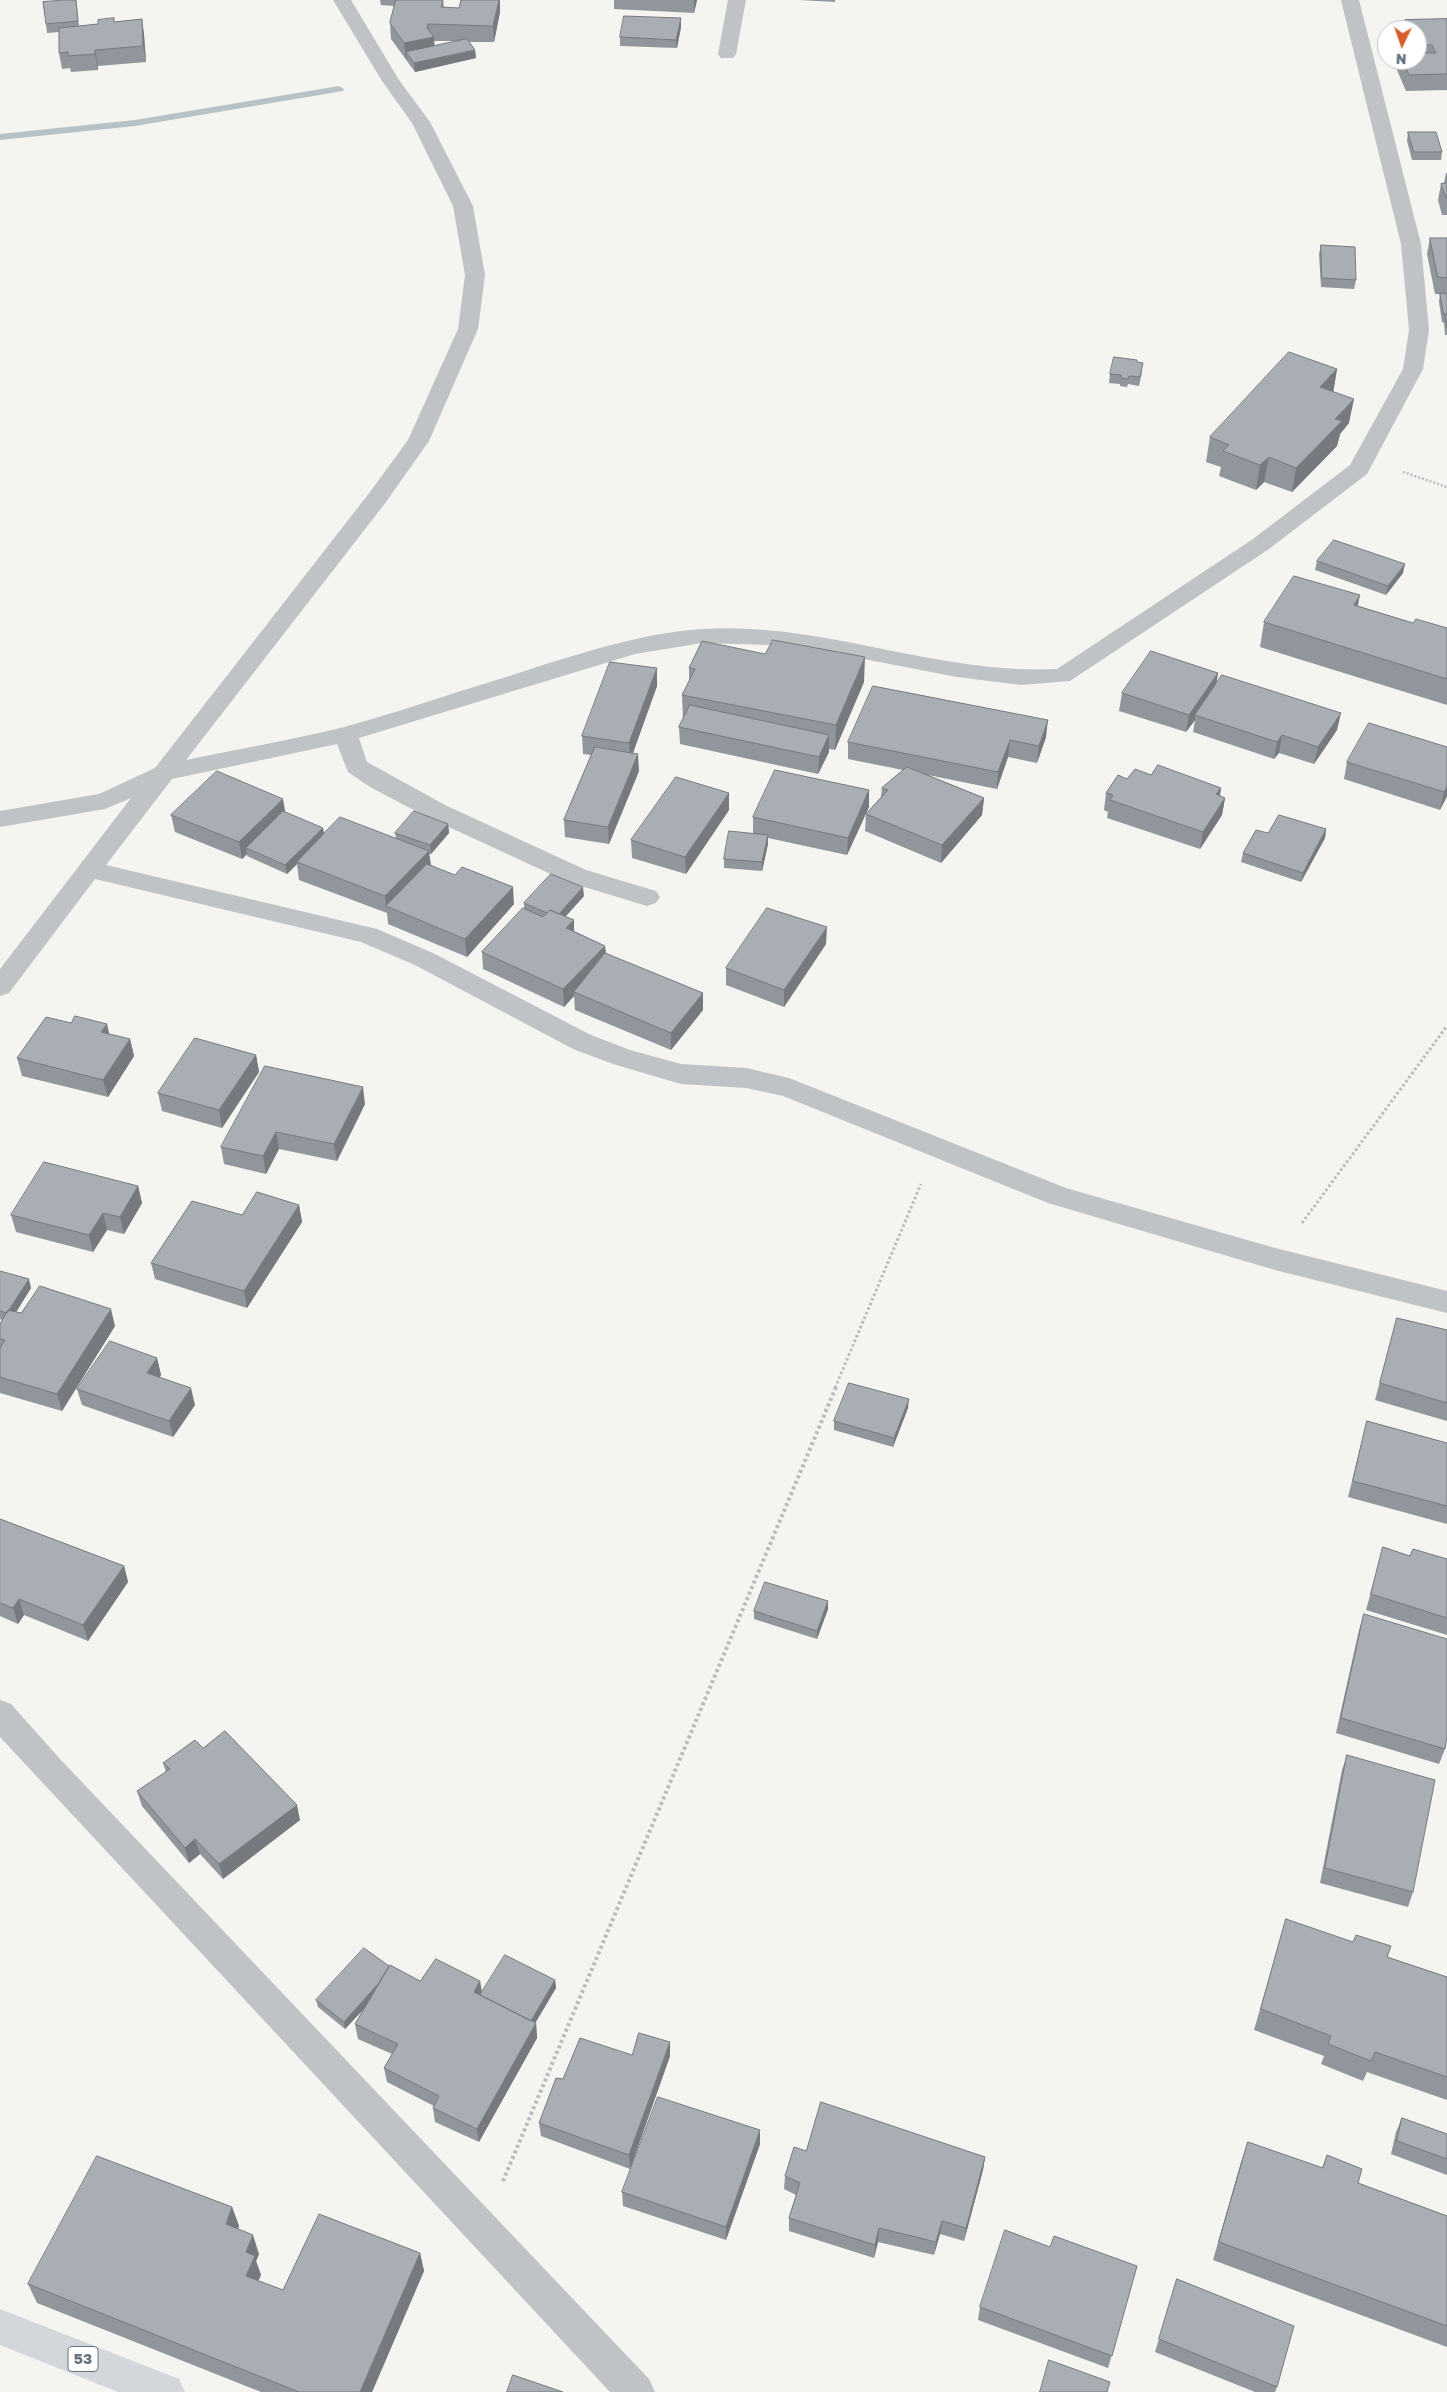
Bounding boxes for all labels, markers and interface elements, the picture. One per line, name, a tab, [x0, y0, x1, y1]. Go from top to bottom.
north arrow	[1377, 20, 1427, 70]
text: N	[1395, 51, 1407, 68]
road number: 53	[68, 2346, 98, 2372]

